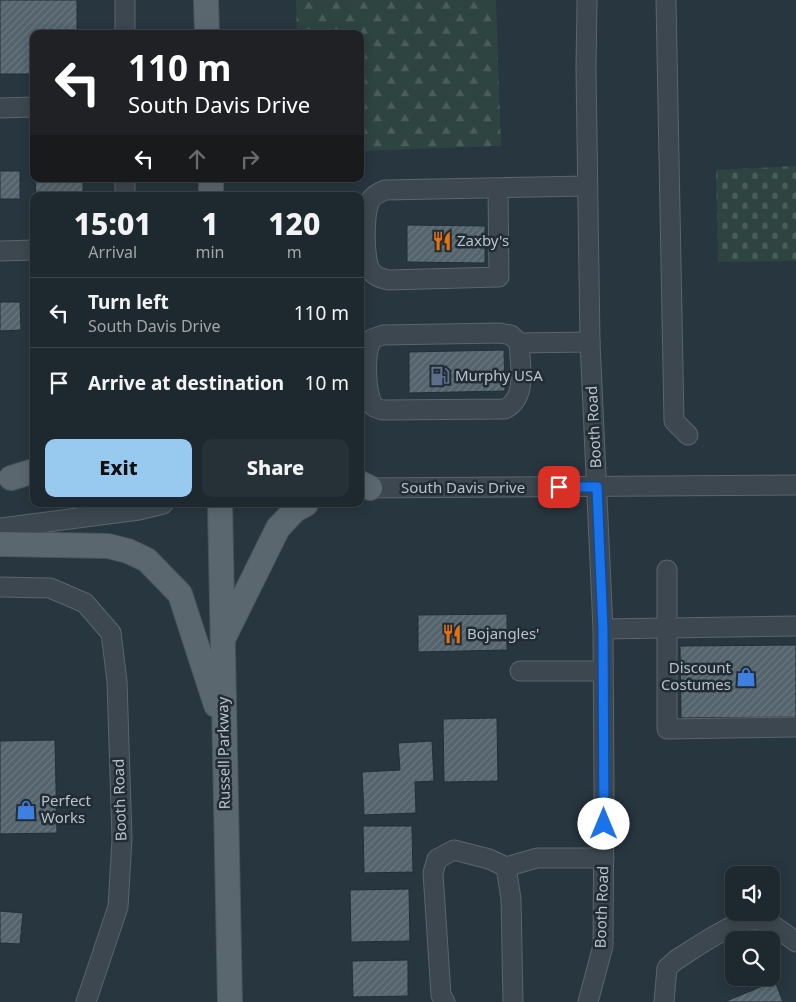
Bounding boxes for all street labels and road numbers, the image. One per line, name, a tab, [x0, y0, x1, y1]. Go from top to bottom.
street label: Booth Road	[581, 385, 605, 469]
street label: South Davis Drive	[401, 477, 525, 497]
street label: Russell Parkway	[212, 696, 234, 809]
street label: Booth Road	[108, 758, 130, 842]
street label: Booth Road	[590, 865, 612, 949]

